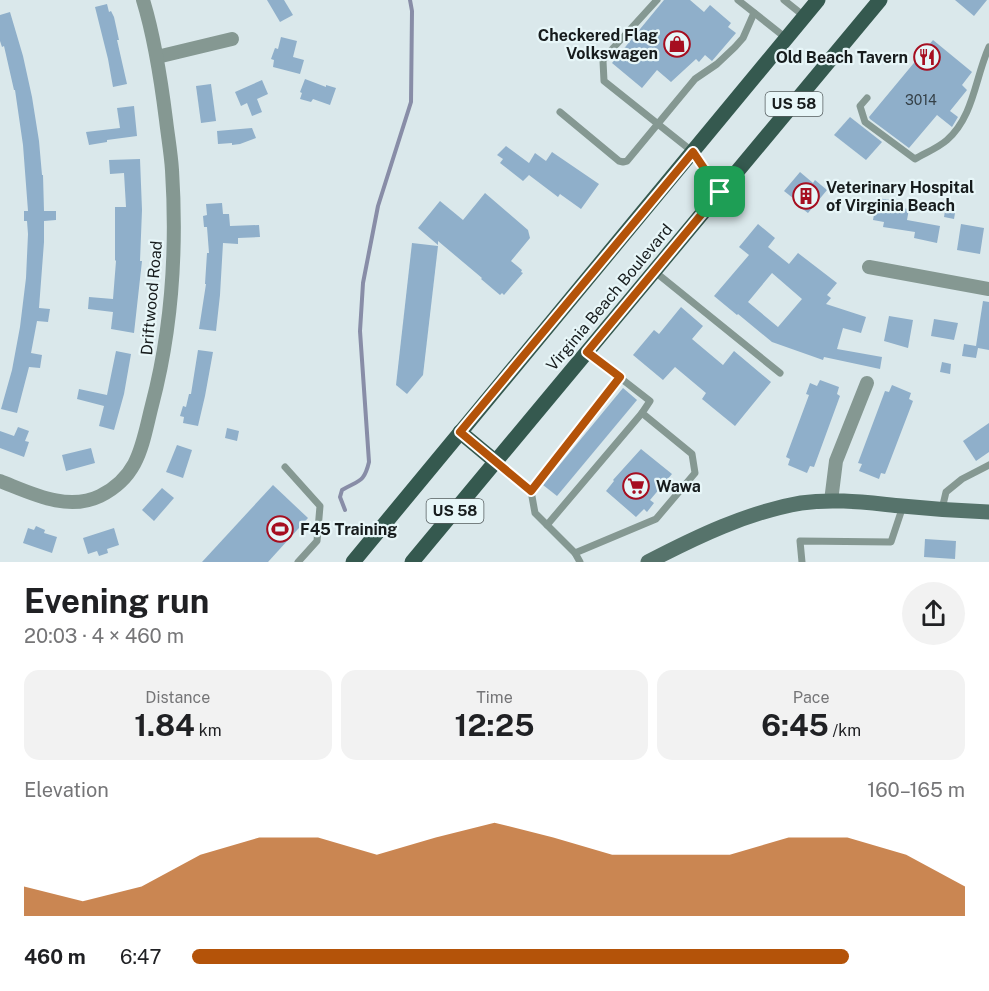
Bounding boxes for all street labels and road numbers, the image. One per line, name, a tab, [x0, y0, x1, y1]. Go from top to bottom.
road number: US 58	[766, 92, 822, 116]
street label: Virginia Beach Boulevard	[542, 220, 676, 375]
street label: Driftwood Road	[137, 240, 166, 356]
road number: US 58	[426, 499, 484, 523]

